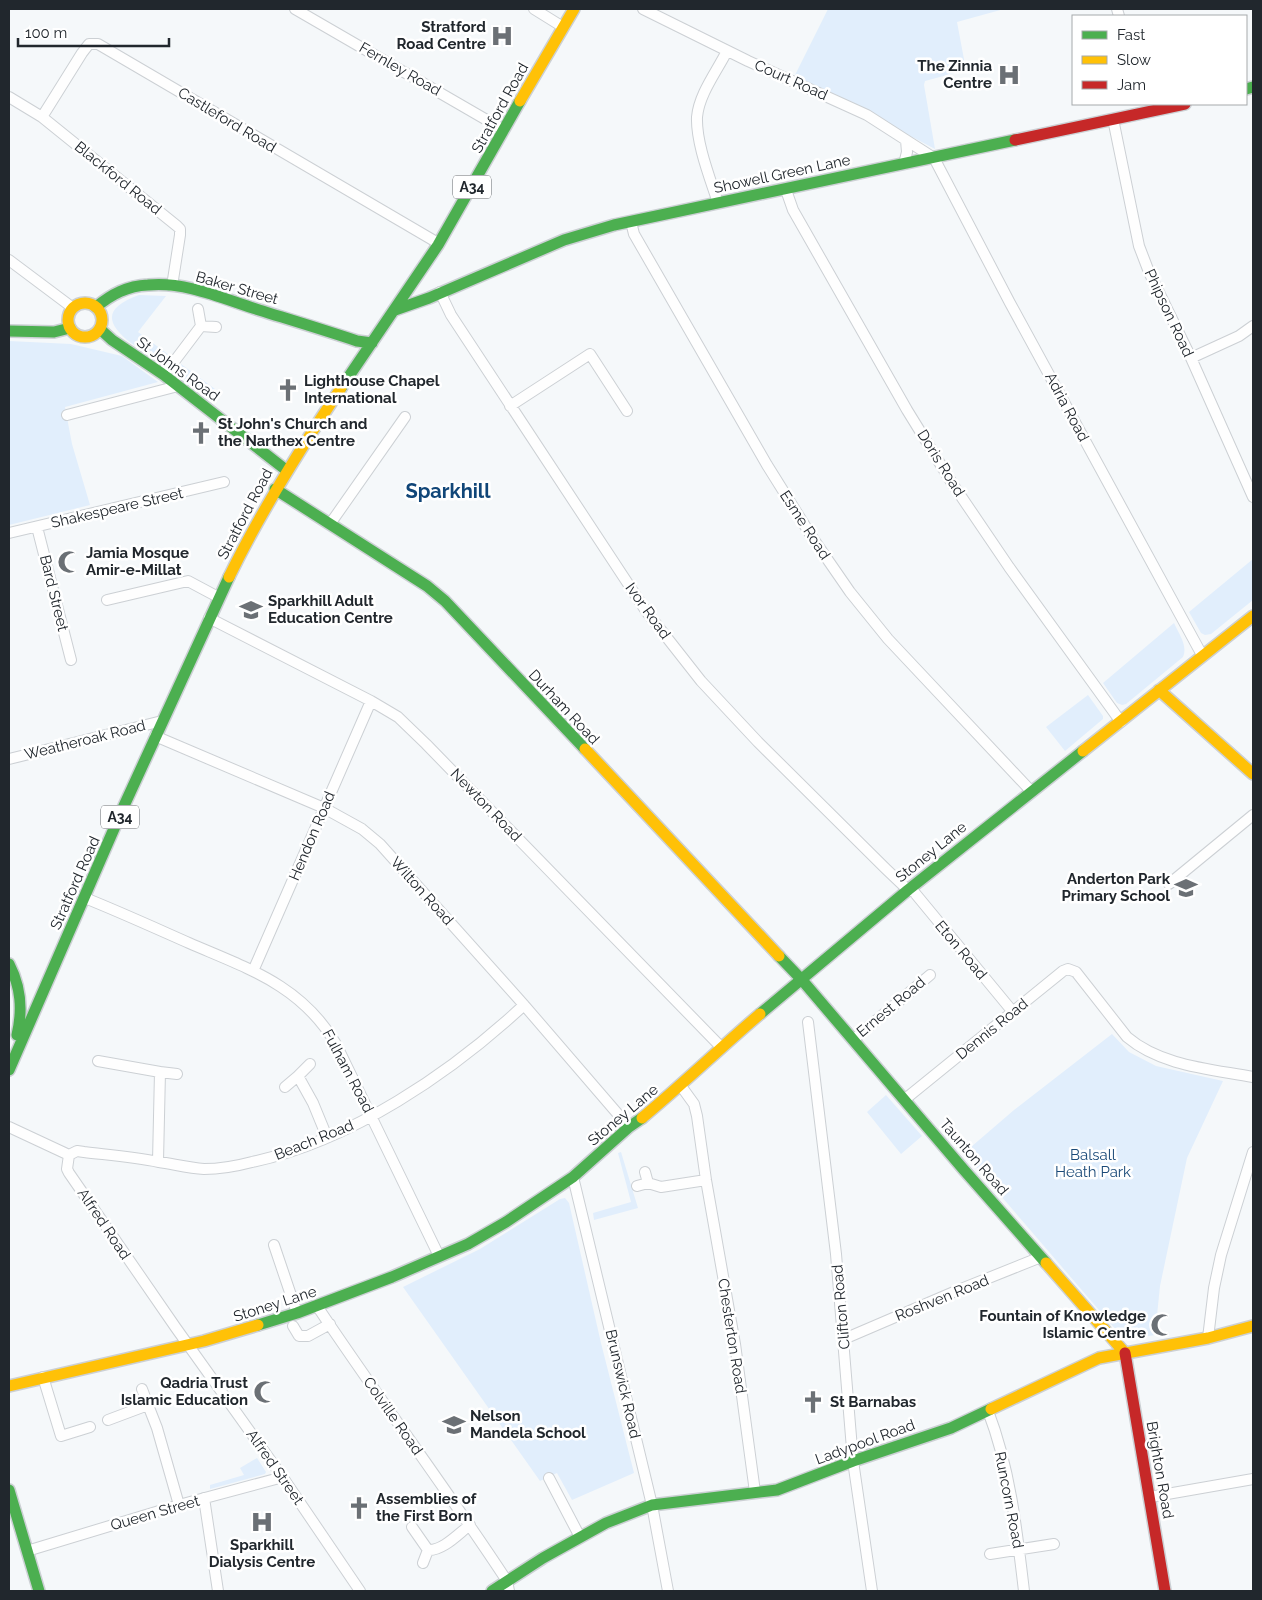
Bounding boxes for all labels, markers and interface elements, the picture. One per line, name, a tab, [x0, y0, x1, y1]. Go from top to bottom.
scale bar	[18, 15, 169, 47]
legend	[1072, 15, 1247, 105]
place label: Stratford Road Centre	[397, 18, 486, 53]
hospital icon: Stratford Road Centre	[489, 23, 515, 49]
text: 100 m	[25, 24, 67, 42]
text: Fast	[1117, 26, 1145, 44]
street label: Fernley Road	[356, 38, 444, 100]
text: Slow	[1117, 51, 1151, 69]
street label: Court Road	[752, 56, 830, 104]
place label: The Zinnia Centre	[917, 57, 992, 92]
street label: Stratford Road	[468, 60, 532, 156]
hospital icon: The Zinnia Centre	[996, 62, 1022, 88]
text: Jam	[1117, 76, 1146, 94]
street label: Castleford Road	[175, 84, 279, 156]
street label: Blackford Road	[71, 138, 165, 218]
street label: Showell Green Lane	[712, 151, 852, 197]
road number: A34	[453, 176, 491, 198]
street label: Phipson Road	[1141, 266, 1197, 360]
street label: Baker Street	[194, 268, 280, 308]
street label: St Johns Road	[133, 333, 223, 405]
street label: Adria Road	[1041, 369, 1093, 445]
place label: Lighthouse Chapel International	[304, 372, 440, 407]
church icon: Lighthouse Chapel International	[275, 377, 301, 403]
place label: St John's Church and the Narthex Centre	[218, 415, 368, 450]
church icon: St John's Church and the Narthex Centre	[188, 420, 214, 446]
street label: Doris Road	[913, 426, 969, 500]
street label: Stratford Road	[214, 466, 276, 562]
district label: Sparkhill	[405, 479, 491, 503]
street label: Shakespeare Street	[49, 484, 185, 532]
street label: Esme Road	[776, 487, 834, 563]
place label: Jamia Mosque Amir-e-Millat	[86, 544, 189, 579]
mosque icon: Jamia Mosque Amir-e-Millat	[56, 549, 82, 575]
street label: Bard Street	[36, 553, 72, 633]
street label: Ivor Road	[622, 579, 674, 643]
place label: Sparkhill Adult Education Centre	[268, 592, 393, 627]
school or university icon: Sparkhill Adult Education Centre	[238, 597, 264, 623]
street label: Durham Road	[525, 666, 603, 748]
street label: Weatheroak Road	[23, 716, 147, 764]
street label: Newton Road	[447, 765, 525, 845]
street label: Hendon Road	[285, 789, 339, 883]
road number: A34	[101, 806, 139, 829]
street label: Stoney Lane	[892, 818, 970, 886]
street label: Stratford Road	[46, 834, 104, 932]
street label: Wilton Road	[387, 853, 457, 929]
place label: Anderton Park Primary School	[1062, 870, 1171, 905]
school or university icon: Anderton Park Primary School	[1173, 875, 1199, 901]
street label: Eton Road	[931, 917, 991, 983]
street label: Ernest Road	[853, 973, 929, 1041]
street label: Dennis Road	[952, 995, 1032, 1063]
street label: Fulham Road	[318, 1026, 378, 1116]
street label: Stoney Lane	[584, 1080, 662, 1150]
street label: Taunton Road	[936, 1115, 1012, 1199]
street label: Beach Road	[272, 1116, 356, 1164]
park label: Balsall Heath Park	[1055, 1146, 1131, 1181]
street label: Alfred Road	[74, 1185, 134, 1263]
street label: Clifton Road	[828, 1264, 854, 1350]
street label: Roshven Road	[893, 1271, 991, 1325]
street label: Chesterton Road	[714, 1277, 750, 1395]
street label: Stoney Lane	[231, 1282, 319, 1326]
place label: Fountain of Knowledge Islamic Centre	[979, 1307, 1146, 1342]
mosque icon: Fountain of Knowledge Islamic Centre	[1149, 1312, 1175, 1338]
street label: Brunswick Road	[602, 1328, 644, 1440]
place label: Qadria Trust Islamic Education	[121, 1374, 248, 1409]
street label: Colville Road	[360, 1374, 426, 1458]
mosque icon: Qadria Trust Islamic Education	[252, 1379, 278, 1405]
church icon: St Barnabas	[800, 1389, 826, 1415]
place label: St Barnabas	[830, 1393, 916, 1411]
place label: Nelson Mandela School	[470, 1407, 586, 1442]
school or university icon: Nelson Mandela School	[441, 1412, 467, 1438]
street label: Ladypool Road	[813, 1416, 917, 1468]
street label: Brighton Road	[1143, 1420, 1177, 1520]
street label: Alfred Street	[242, 1426, 308, 1508]
street label: Runcorn Road	[991, 1450, 1027, 1550]
place label: Assemblies of the First Born	[376, 1490, 477, 1525]
street label: Queen Street	[108, 1492, 202, 1534]
church icon: Assemblies of the First Born	[346, 1495, 372, 1521]
hospital icon: Sparkhill Dialysis Centre	[249, 1509, 275, 1535]
place label: Sparkhill Dialysis Centre	[209, 1536, 315, 1571]

